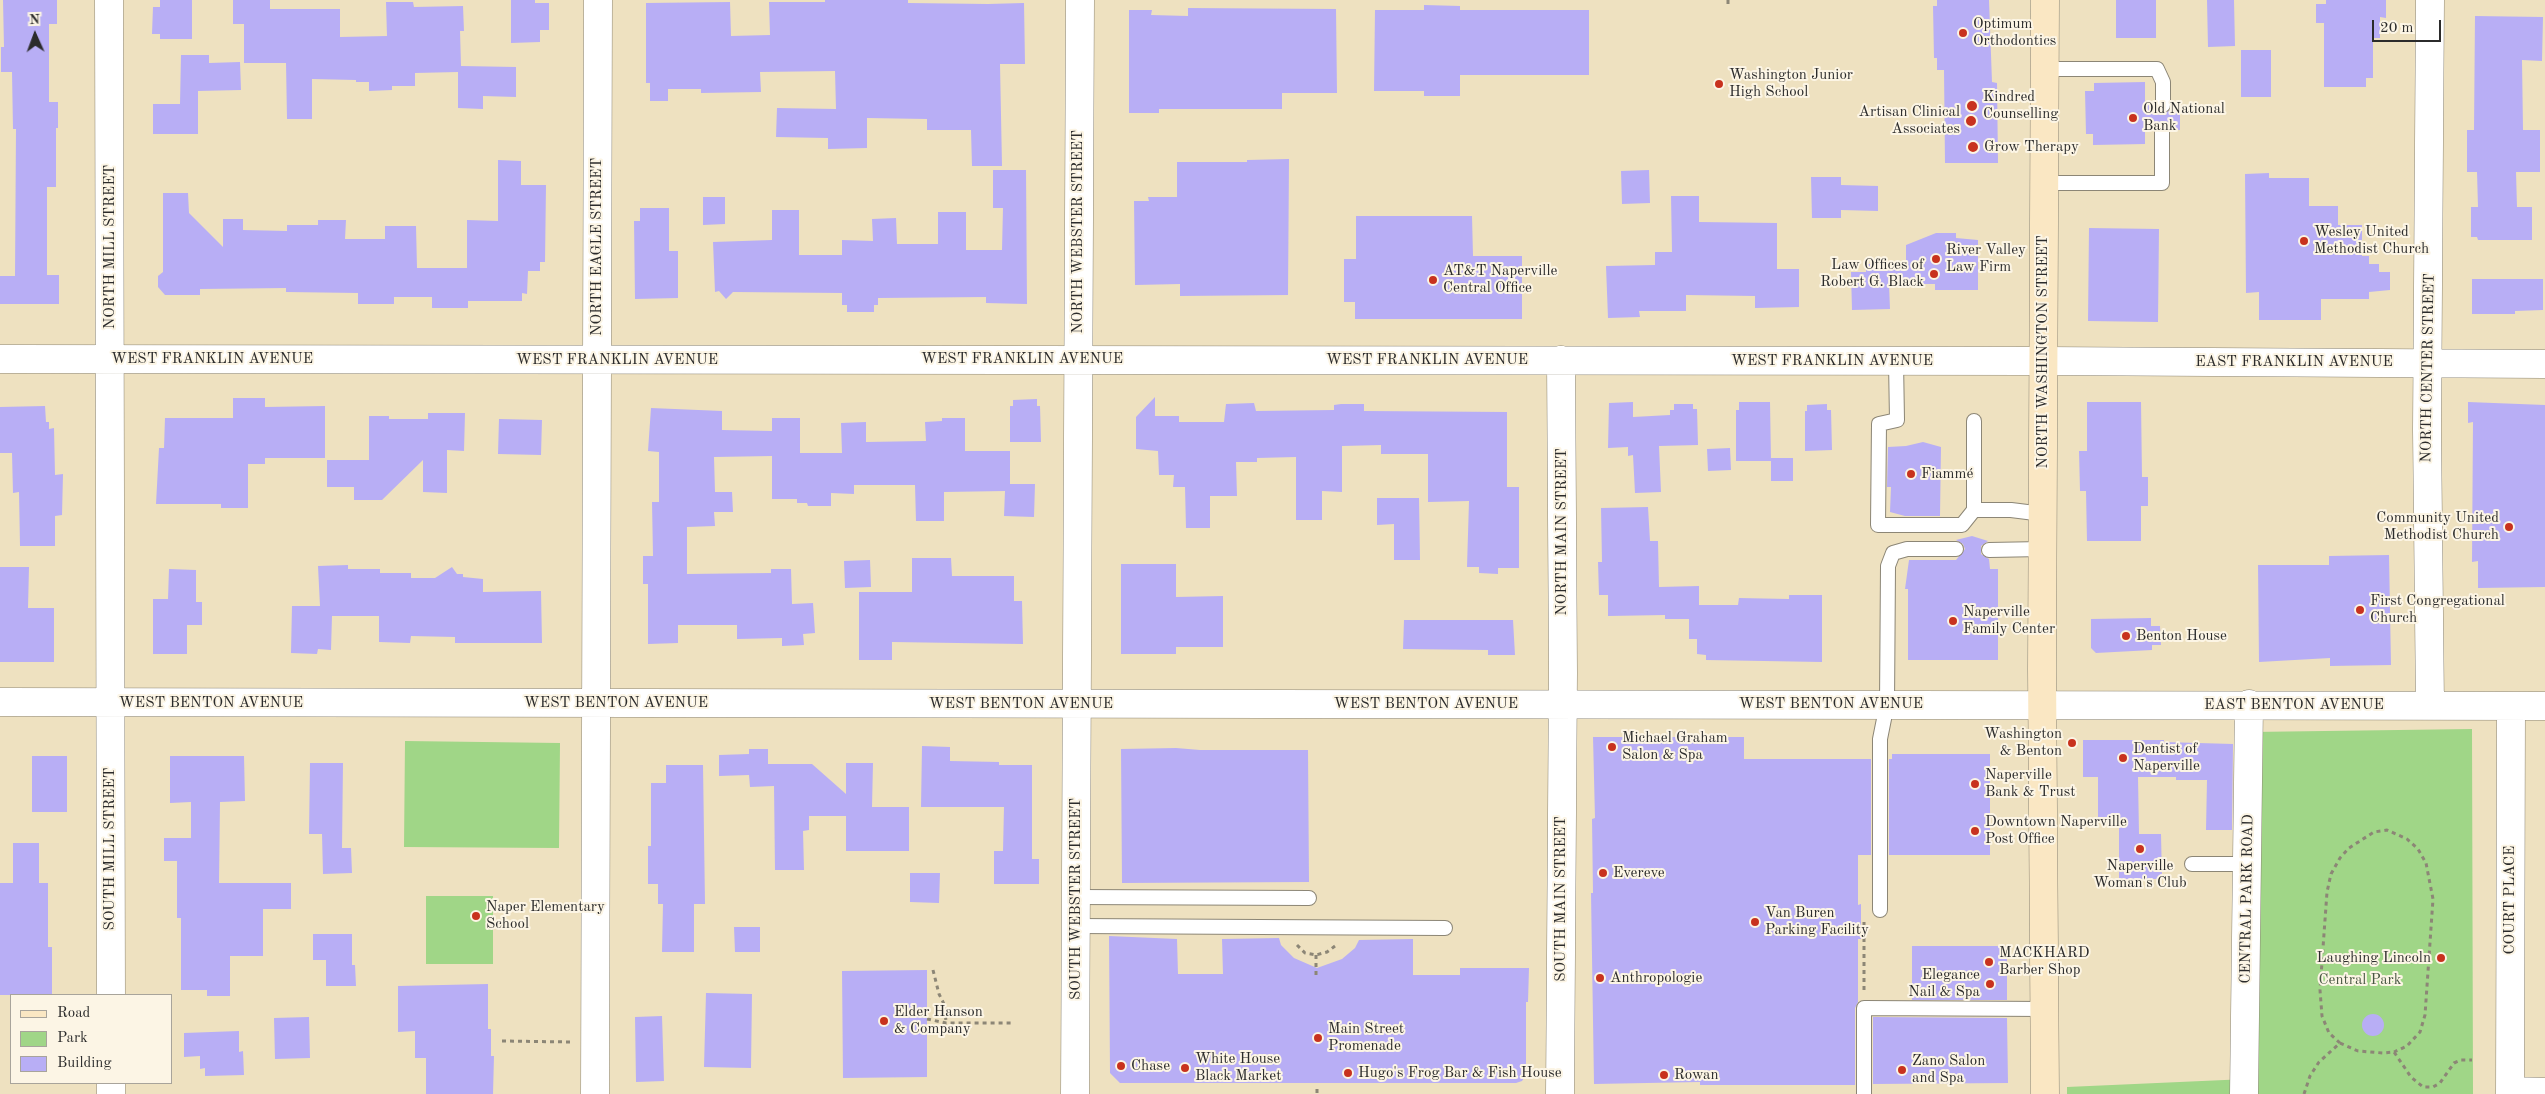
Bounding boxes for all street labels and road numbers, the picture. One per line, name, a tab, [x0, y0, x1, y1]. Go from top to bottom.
street label: NORTH WEBSTER STREET	[1069, 130, 1087, 334]
street label: NORTH EAGLE STREET	[588, 158, 606, 336]
street label: NORTH MILL STREET	[101, 165, 119, 329]
street label: NORTH WASHINGTON STREET	[2034, 235, 2052, 469]
street label: NORTH CENTER STREET	[2417, 273, 2439, 463]
street label: WEST FRANKLIN AVENUE	[111, 350, 313, 368]
street label: WEST FRANKLIN AVENUE	[921, 350, 1123, 368]
street label: WEST FRANKLIN AVENUE	[516, 351, 718, 369]
street label: WEST FRANKLIN AVENUE	[1326, 351, 1528, 369]
street label: WEST FRANKLIN AVENUE	[1731, 352, 1933, 370]
street label: EAST FRANKLIN AVENUE	[2195, 353, 2393, 371]
street label: NORTH MAIN STREET	[1553, 448, 1571, 616]
street label: WEST BENTON AVENUE	[119, 694, 303, 712]
street label: WEST BENTON AVENUE	[524, 694, 708, 712]
street label: WEST BENTON AVENUE	[929, 695, 1113, 713]
street label: WEST BENTON AVENUE	[1334, 695, 1518, 713]
street label: WEST BENTON AVENUE	[1739, 695, 1923, 713]
street label: EAST BENTON AVENUE	[2204, 696, 2384, 714]
street label: SOUTH MILL STREET	[101, 768, 119, 930]
street label: SOUTH WEBSTER STREET	[1067, 798, 1085, 1000]
street label: CENTRAL PARK ROAD	[2237, 814, 2257, 984]
street label: SOUTH MAIN STREET	[1552, 816, 1570, 982]
street label: COURT PLACE	[2501, 846, 2519, 954]

